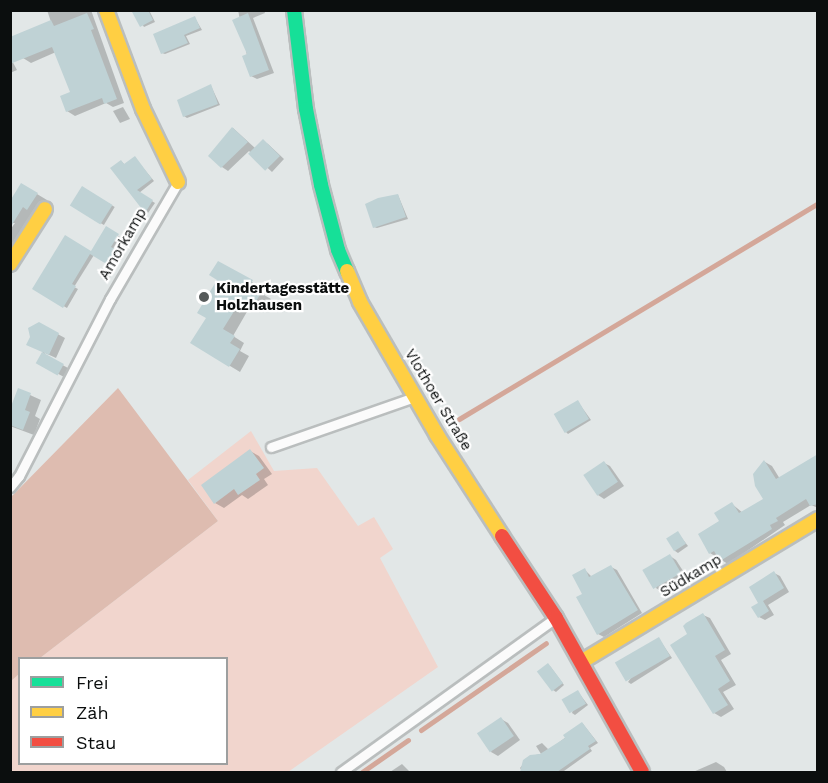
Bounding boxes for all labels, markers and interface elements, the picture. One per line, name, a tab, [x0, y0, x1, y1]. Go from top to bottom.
street label: Amorkamp	[95, 205, 151, 283]
place label: Kindertagesstätte Holzhausen	[216, 279, 349, 314]
marker: Kindertagesstätte Holzhausen	[197, 290, 211, 304]
street label: Vlothoer Straße	[400, 346, 476, 454]
street label: Südkamp	[657, 551, 725, 601]
legend	[18, 657, 228, 765]
text: Frei	[76, 672, 108, 693]
text: Zäh	[76, 702, 109, 723]
text: Stau	[76, 732, 116, 753]

